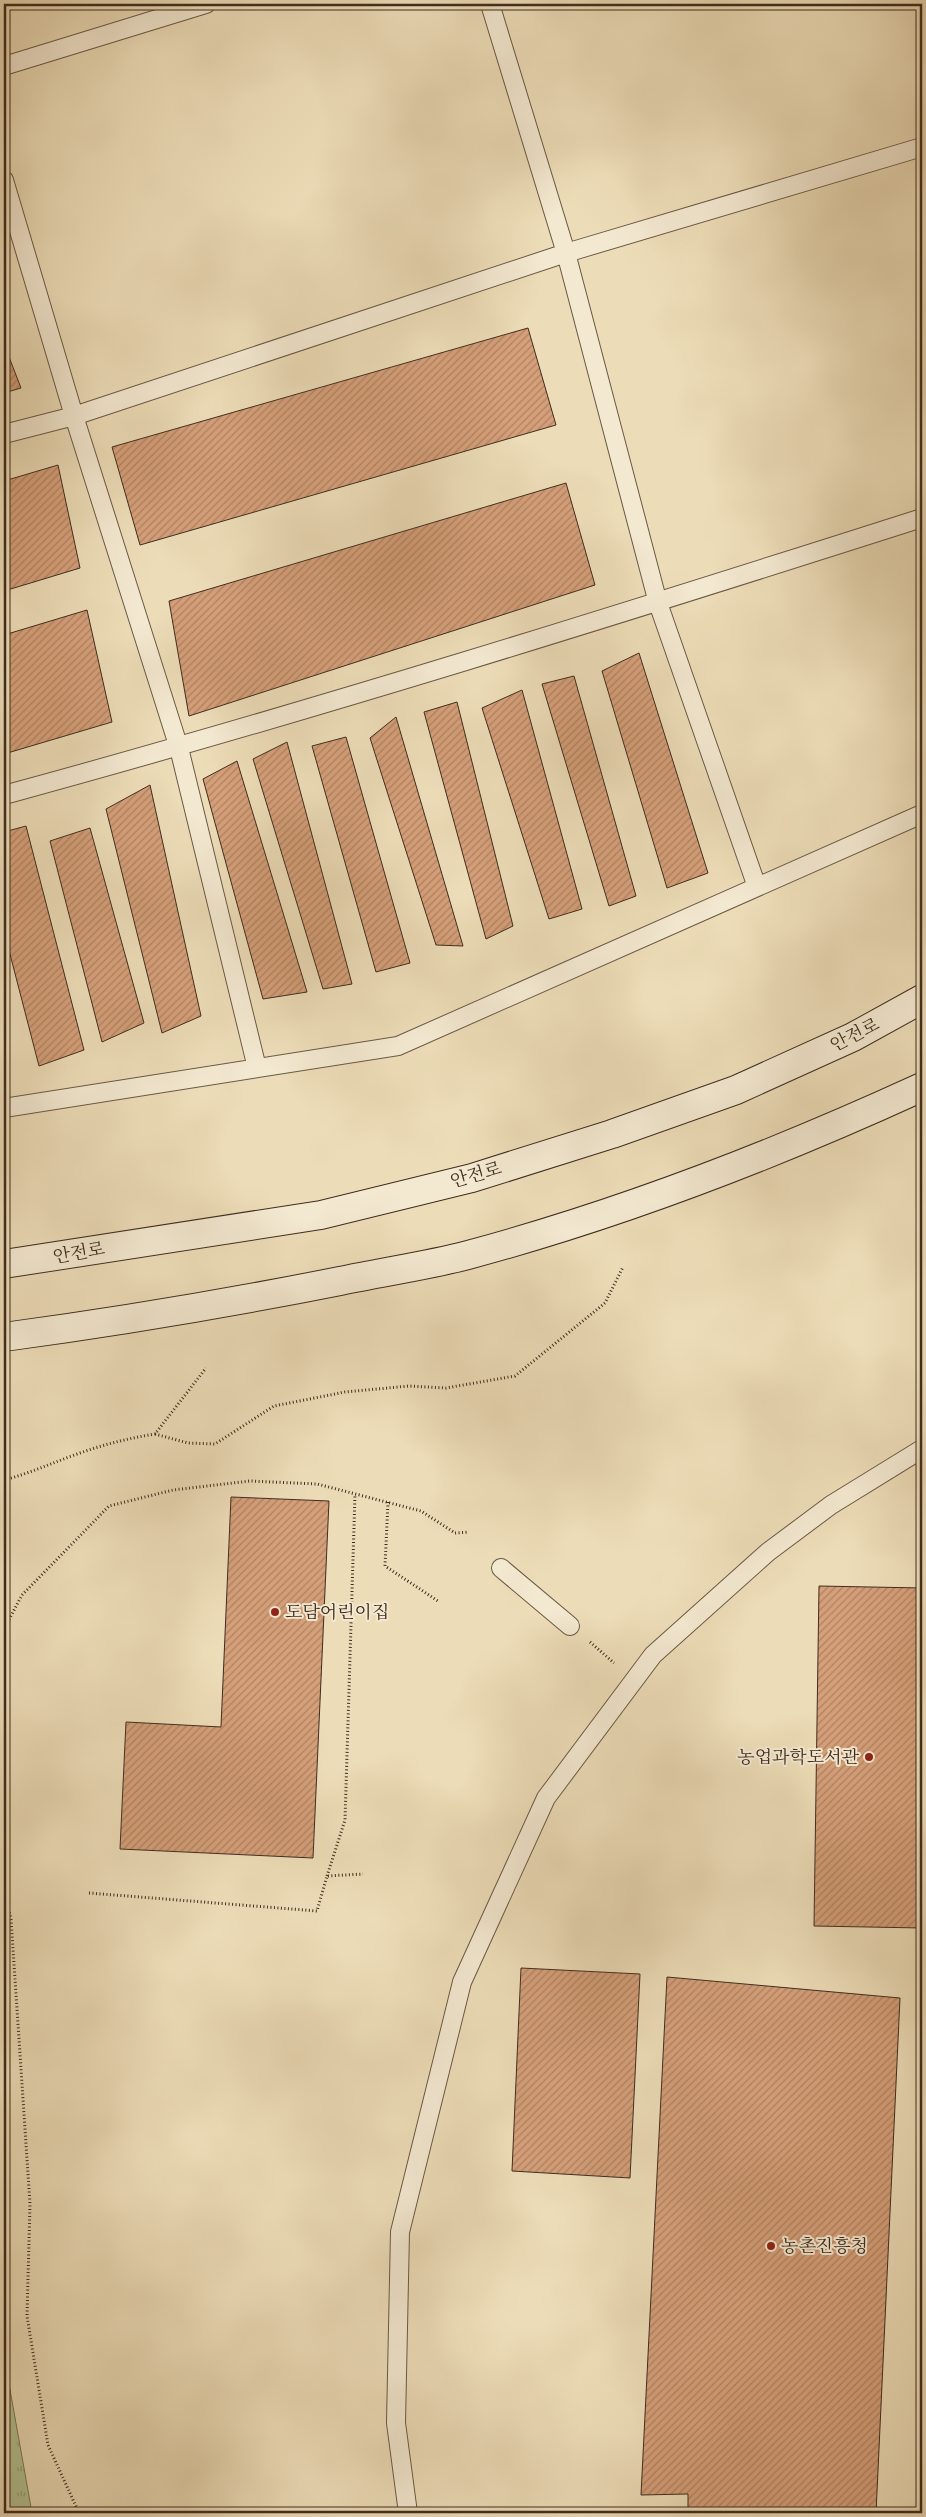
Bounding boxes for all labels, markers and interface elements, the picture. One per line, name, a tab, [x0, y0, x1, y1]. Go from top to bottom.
street label: 안전로	[827, 1014, 883, 1056]
street label: 안전로	[448, 1158, 504, 1192]
street label: 안전로	[51, 1238, 107, 1268]
place label: 도담어린이집	[285, 1602, 389, 1623]
marker: 도담어린이집	[269, 1606, 281, 1618]
place label: 농업과학도서관	[737, 1747, 860, 1768]
marker: 농업과학도서관	[863, 1751, 875, 1763]
place label: 농촌진흥청	[781, 2236, 868, 2257]
marker: 농촌진흥청	[765, 2240, 777, 2252]

